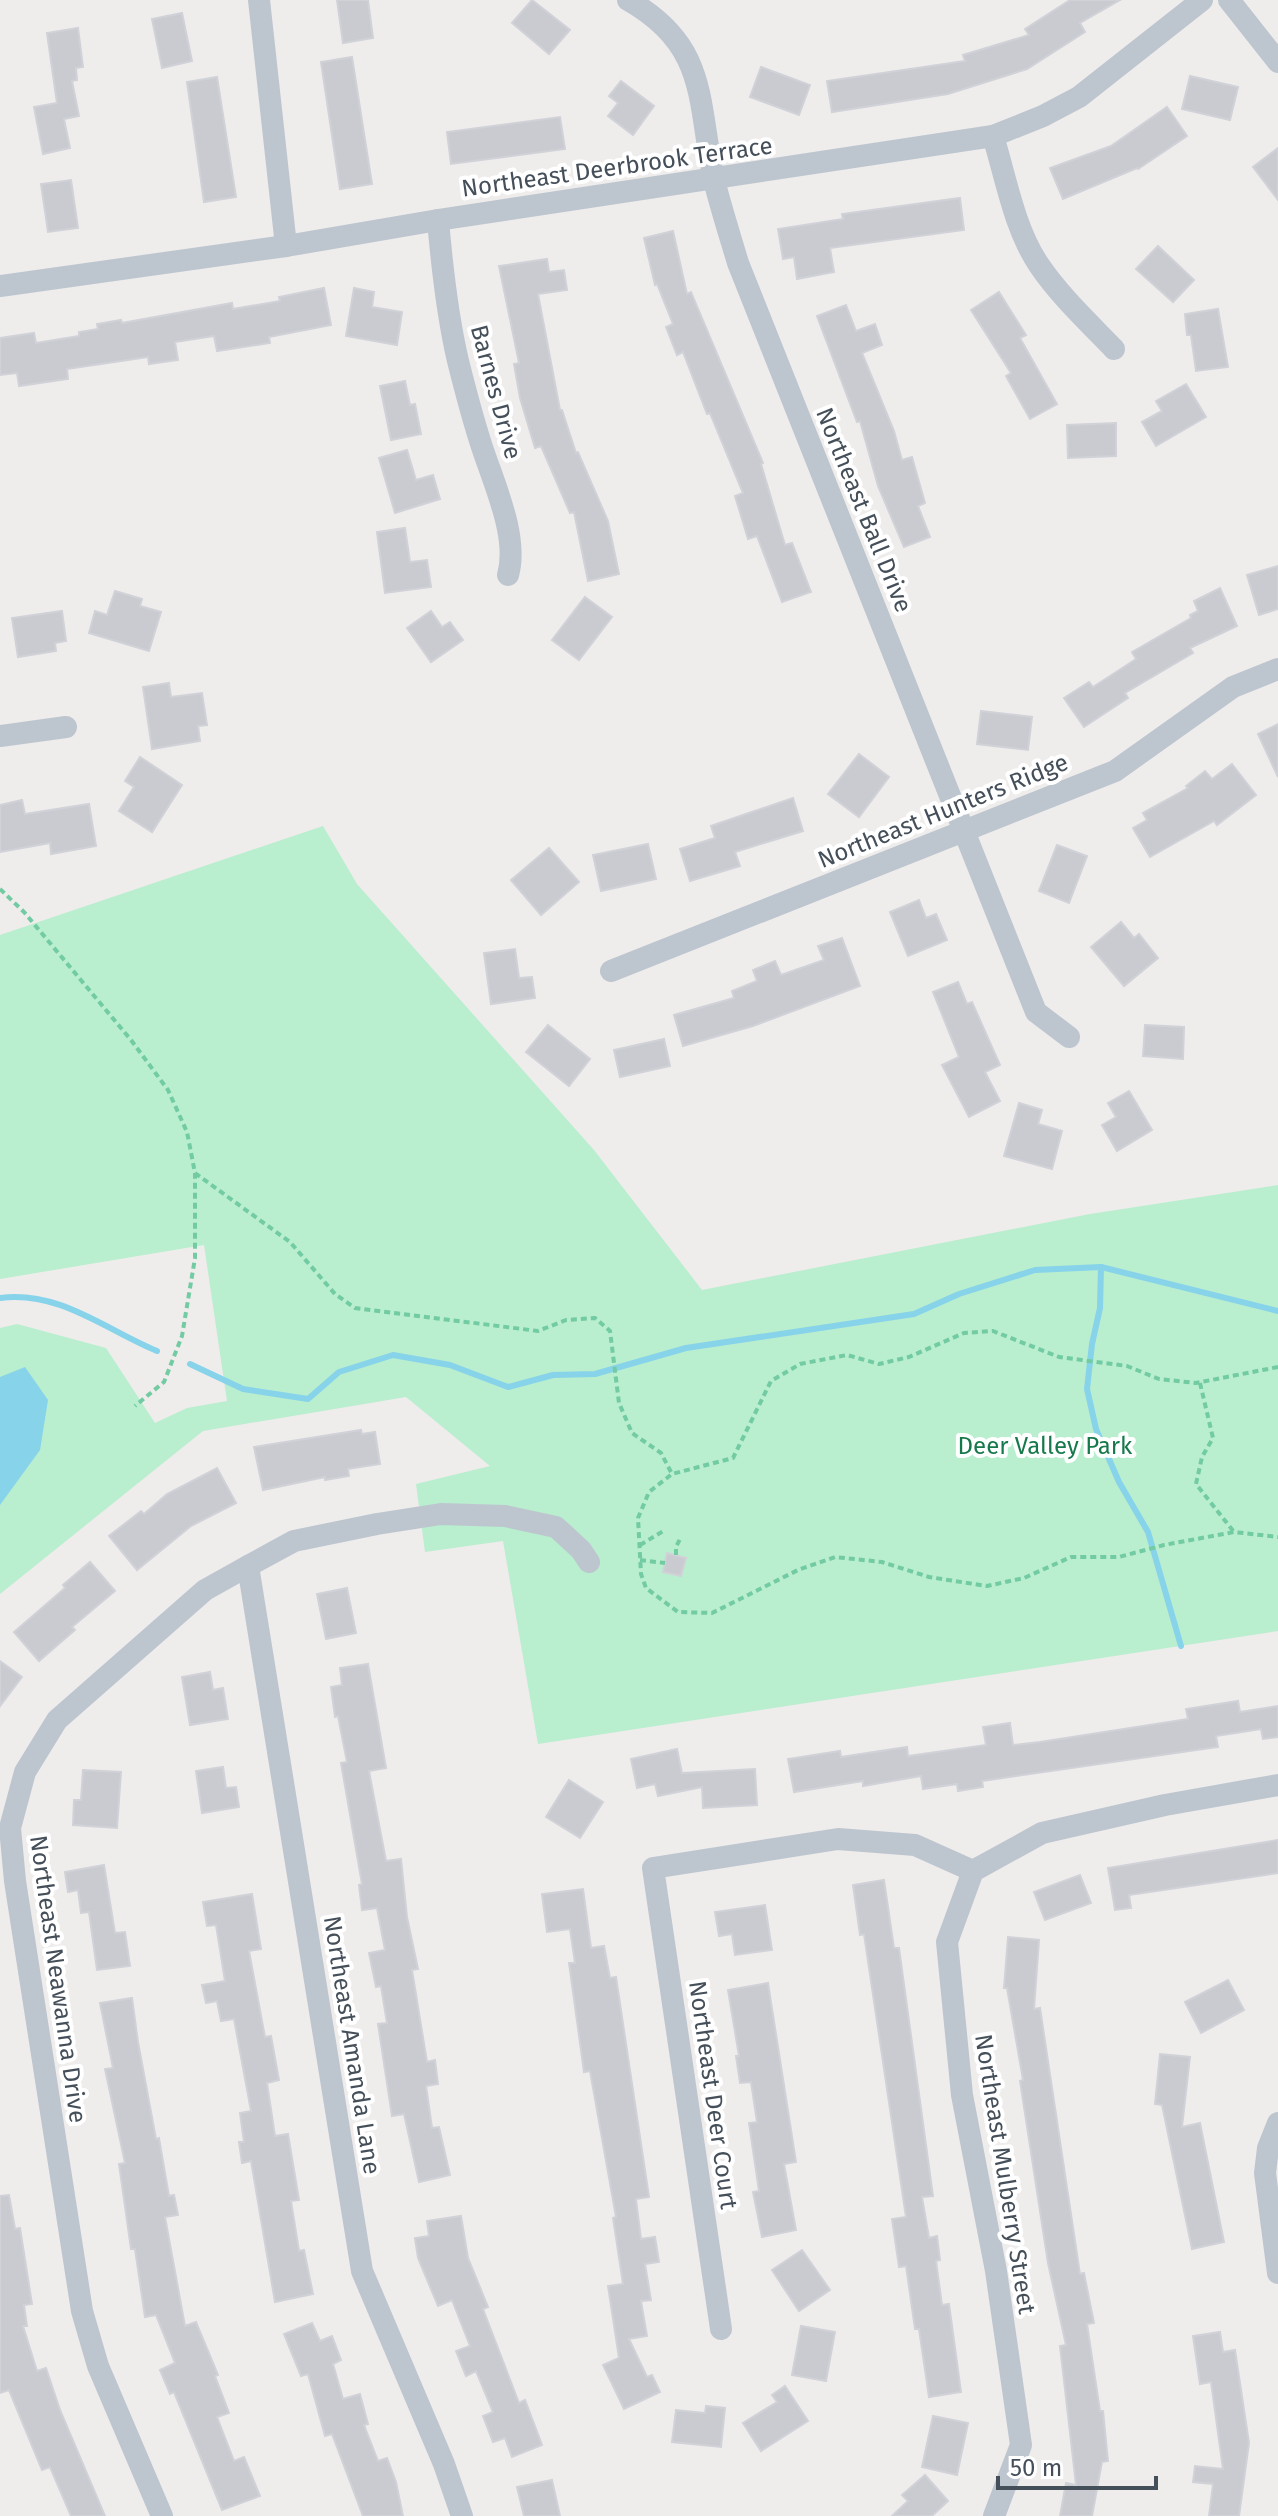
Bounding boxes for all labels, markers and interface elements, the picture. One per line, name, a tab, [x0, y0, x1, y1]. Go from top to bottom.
street label: Northeast Deerbrook Terrace	[460, 131, 774, 203]
street label: Barnes Drive	[465, 322, 527, 462]
street label: Northeast Ball Drive	[810, 404, 918, 616]
street label: Northeast Hunters Ridge	[814, 748, 1072, 874]
park label: Deer Valley Park	[958, 1432, 1133, 1460]
street label: Northeast Neawanna Drive	[24, 1833, 92, 2125]
street label: Northeast Amanda Lane	[318, 1914, 386, 2176]
street label: Northeast Deer Court	[683, 1979, 743, 2211]
street label: Northeast Mulberry Street	[969, 2032, 1041, 2316]
scale bar	[998, 2440, 1156, 2490]
text: 50 m	[1010, 2454, 1062, 2482]

